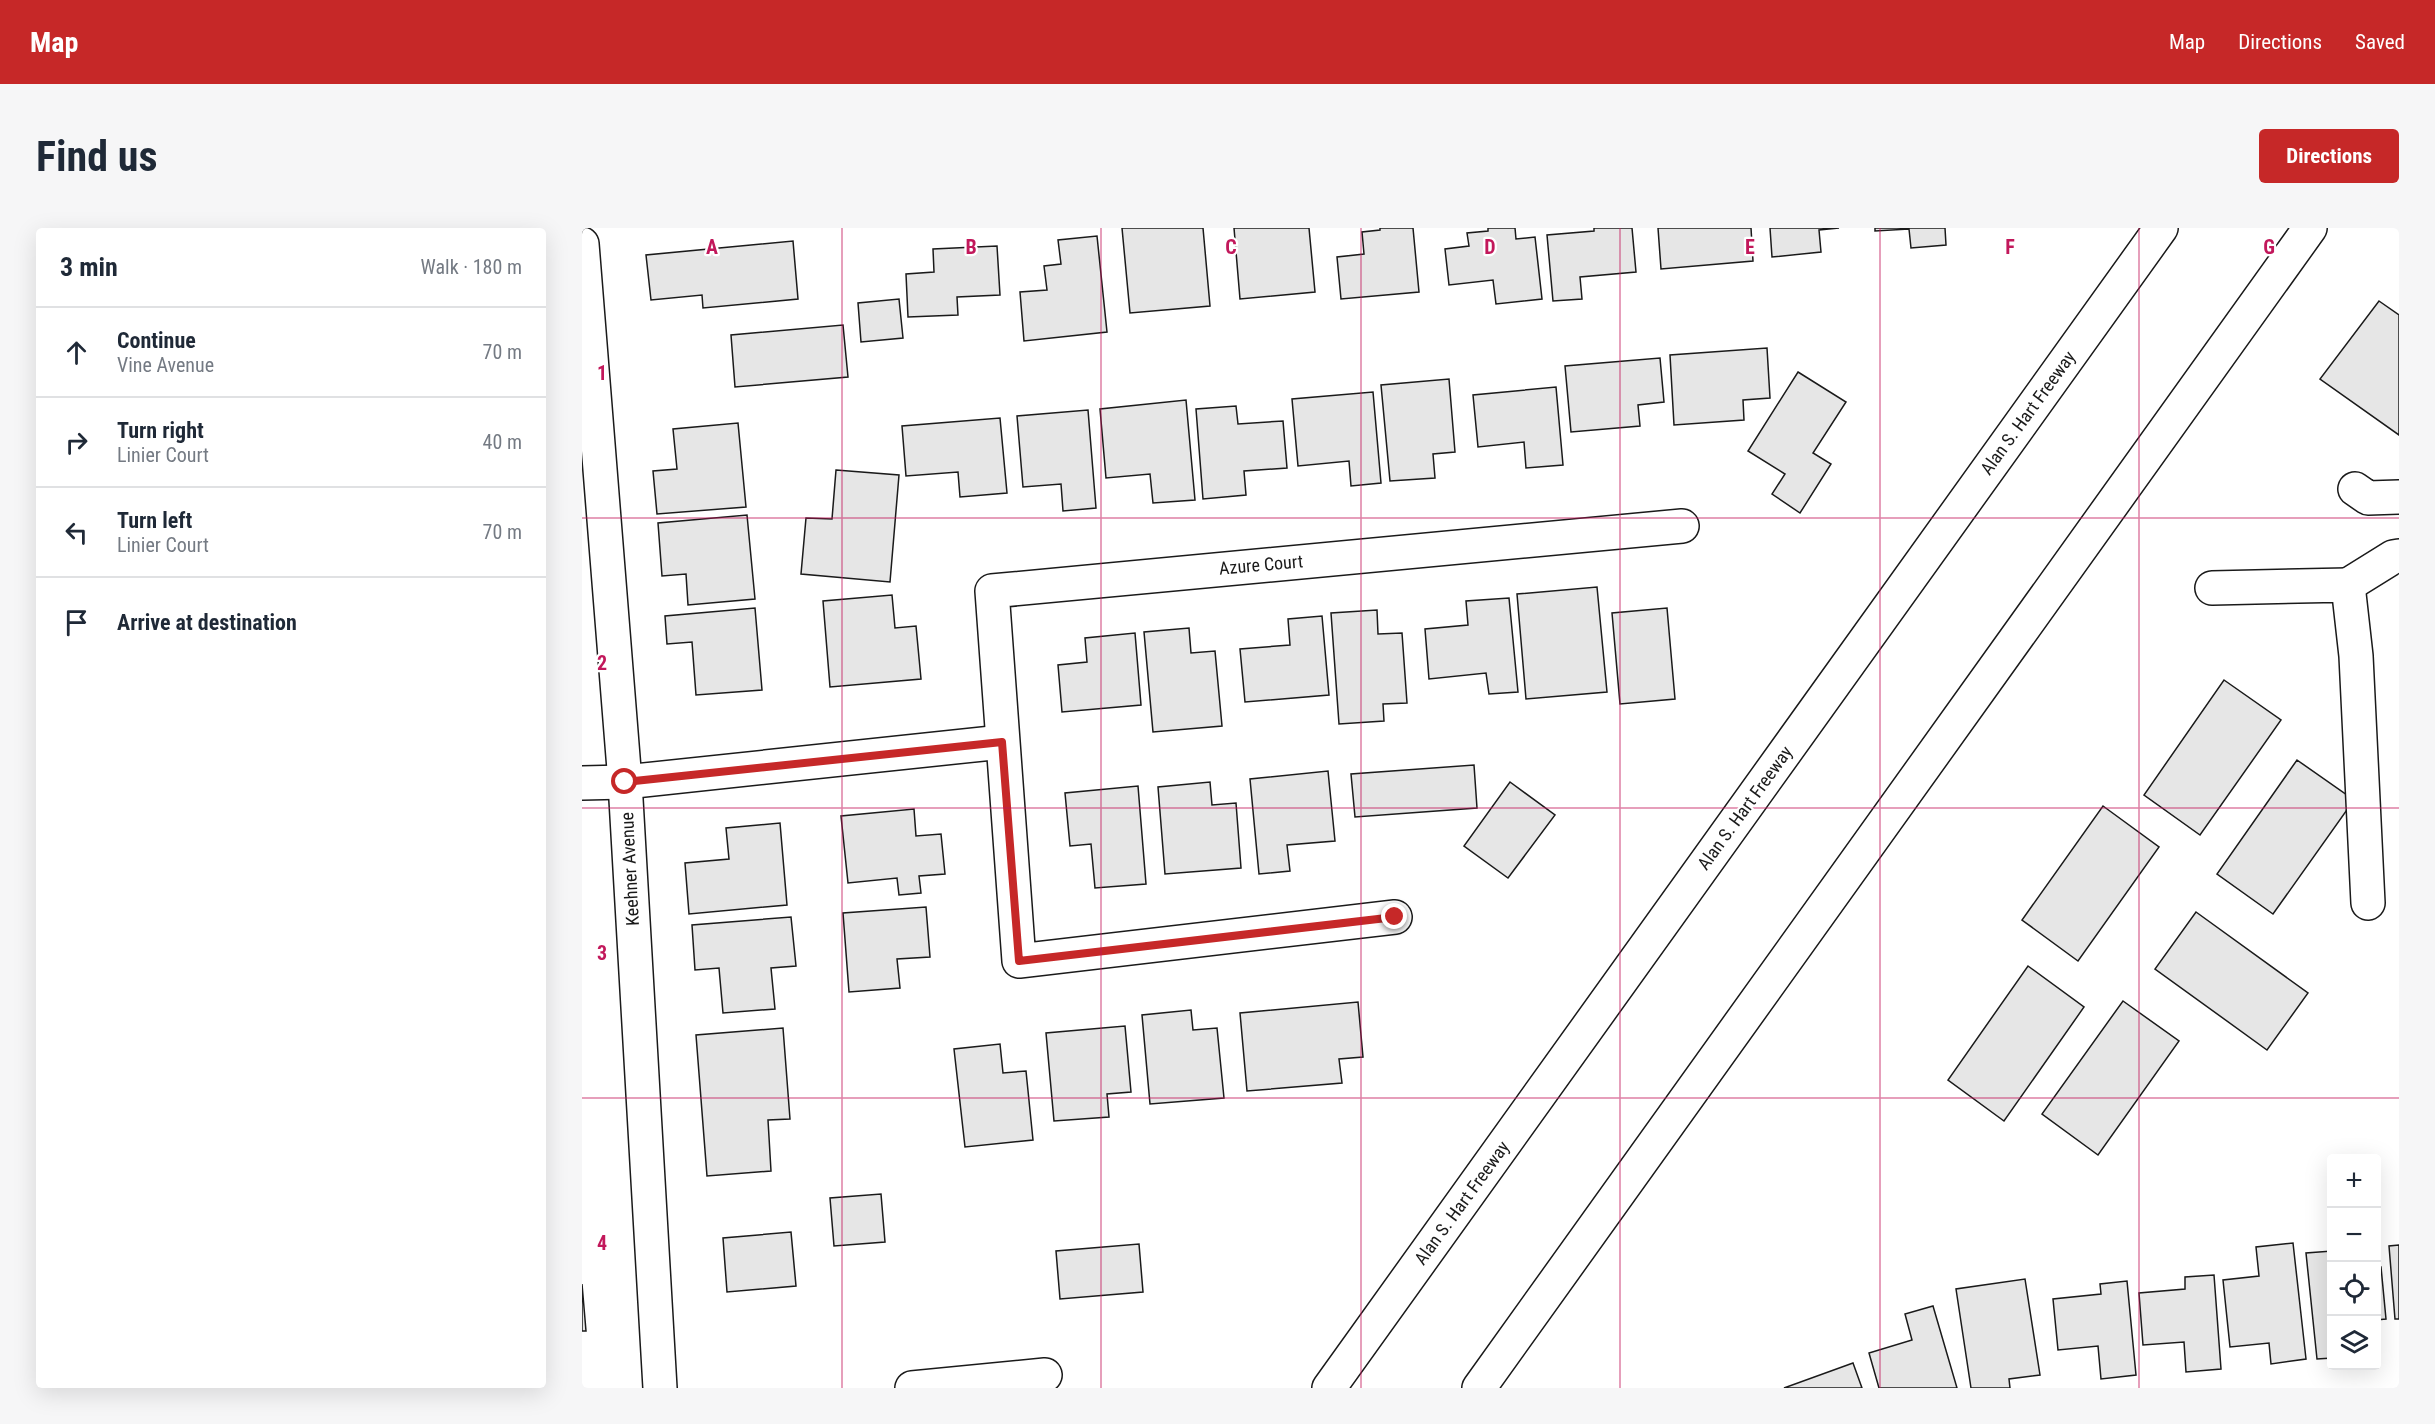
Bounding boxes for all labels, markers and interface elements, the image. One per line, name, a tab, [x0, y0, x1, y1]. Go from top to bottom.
text: Map	[30, 26, 78, 59]
text: Map	[2169, 30, 2205, 54]
text: Directions	[2238, 30, 2322, 54]
text: Saved	[2355, 30, 2405, 54]
button: Directions	[2259, 129, 2399, 183]
text: Find us	[36, 132, 157, 181]
text: A	[706, 235, 718, 259]
text: B	[965, 235, 977, 259]
text: C	[1225, 235, 1237, 259]
text: D	[1484, 235, 1496, 259]
text: E	[1745, 235, 1755, 259]
text: F	[2005, 235, 2015, 259]
text: G	[2263, 235, 2275, 259]
text: 3 min	[60, 252, 118, 282]
text: Walk · 180 m	[421, 255, 522, 279]
text: Continue	[117, 328, 196, 353]
icon: ahead	[60, 336, 93, 369]
text: 70 m	[483, 340, 522, 364]
street label: Alan S. Hart Freeway	[1976, 346, 2080, 479]
text: Vine Avenue	[117, 353, 214, 377]
text: 1	[597, 361, 607, 385]
text: Turn right	[117, 418, 204, 443]
icon: right	[60, 426, 93, 459]
text: 40 m	[483, 430, 522, 454]
text: Linier Court	[117, 443, 209, 467]
text: Turn left	[117, 508, 192, 533]
icon: left	[60, 516, 93, 549]
text: 70 m	[483, 520, 522, 544]
text: Linier Court	[117, 533, 209, 557]
street label: Azure Court	[1218, 550, 1304, 579]
icon: arrive	[60, 606, 93, 639]
text: Arrive at destination	[117, 610, 297, 635]
text: 2	[597, 651, 607, 675]
street label: Alan S. Hart Freeway	[1693, 741, 1797, 874]
route start	[611, 768, 637, 794]
street label: Keehner Avenue	[616, 812, 643, 926]
route end	[1381, 903, 1407, 929]
text: 3	[597, 941, 607, 965]
street label: Alan S. Hart Freeway	[1410, 1136, 1514, 1269]
map controls	[2327, 1154, 2381, 1370]
button: +	[2327, 1154, 2381, 1208]
button: −	[2327, 1208, 2381, 1262]
text: 4	[597, 1231, 607, 1255]
button: locate	[2327, 1262, 2381, 1316]
button: layers	[2327, 1316, 2381, 1370]

